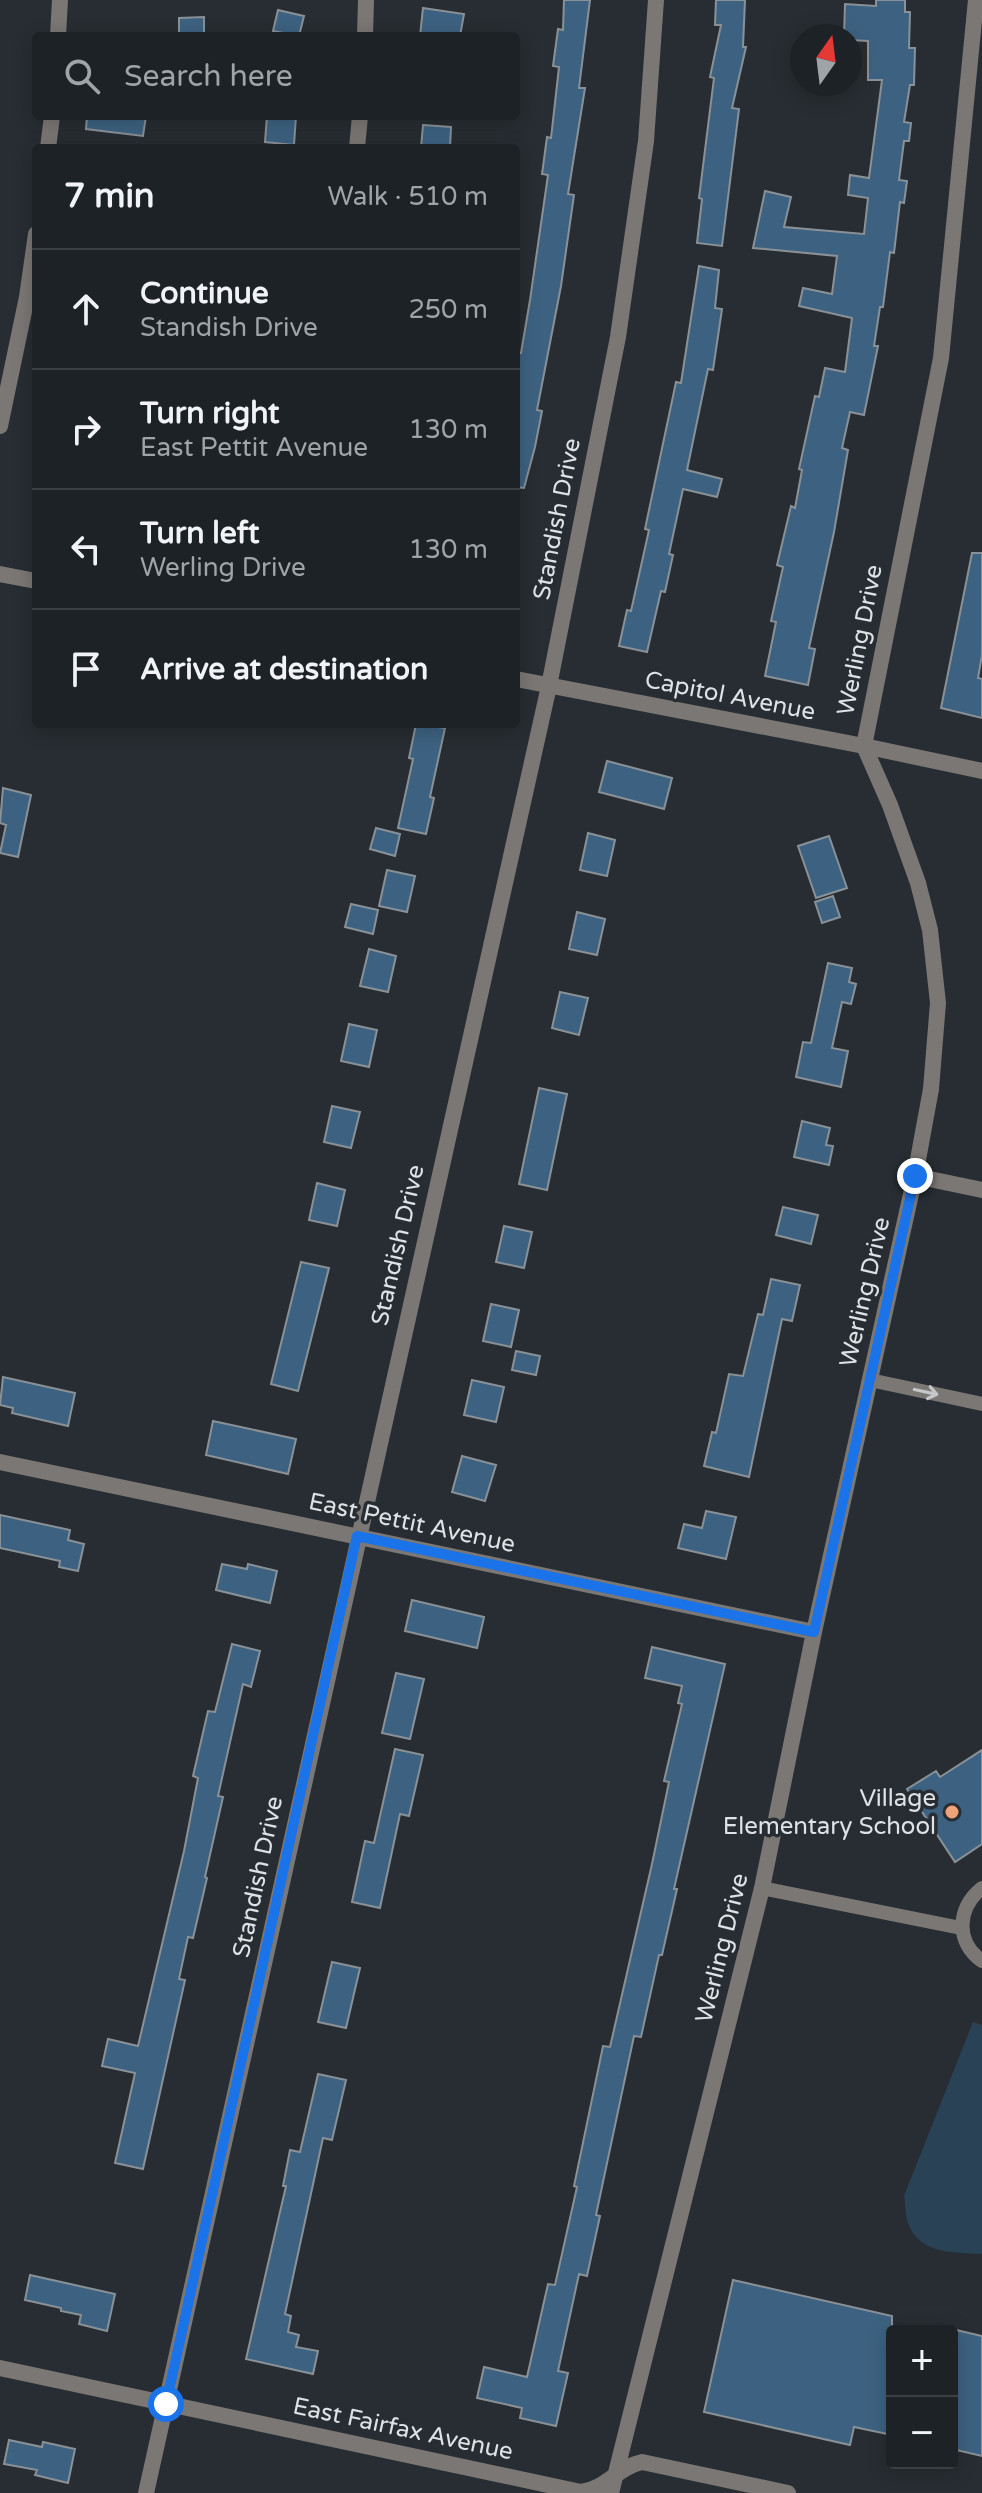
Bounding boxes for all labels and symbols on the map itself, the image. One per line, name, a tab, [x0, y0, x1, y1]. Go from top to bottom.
north arrow	[790, 24, 862, 96]
street label: Standish Drive	[527, 436, 587, 602]
street label: Werling Drive	[831, 562, 889, 718]
street label: Capitol Avenue	[642, 665, 818, 727]
route end	[897, 1158, 933, 1194]
street label: Standish Drive	[365, 1162, 431, 1328]
street label: Werling Drive	[834, 1214, 896, 1370]
one-way arrow	[913, 1385, 938, 1400]
street label: East Pettit Avenue	[306, 1487, 518, 1559]
place label: Village Elementary School	[723, 1784, 936, 1841]
street label: Standish Drive	[227, 1794, 289, 1960]
marker: Village Elementary School	[943, 1803, 961, 1821]
street label: Werling Drive	[689, 1870, 755, 2026]
route start	[148, 2386, 184, 2422]
street label: East Fairfax Avenue	[290, 2392, 516, 2466]

